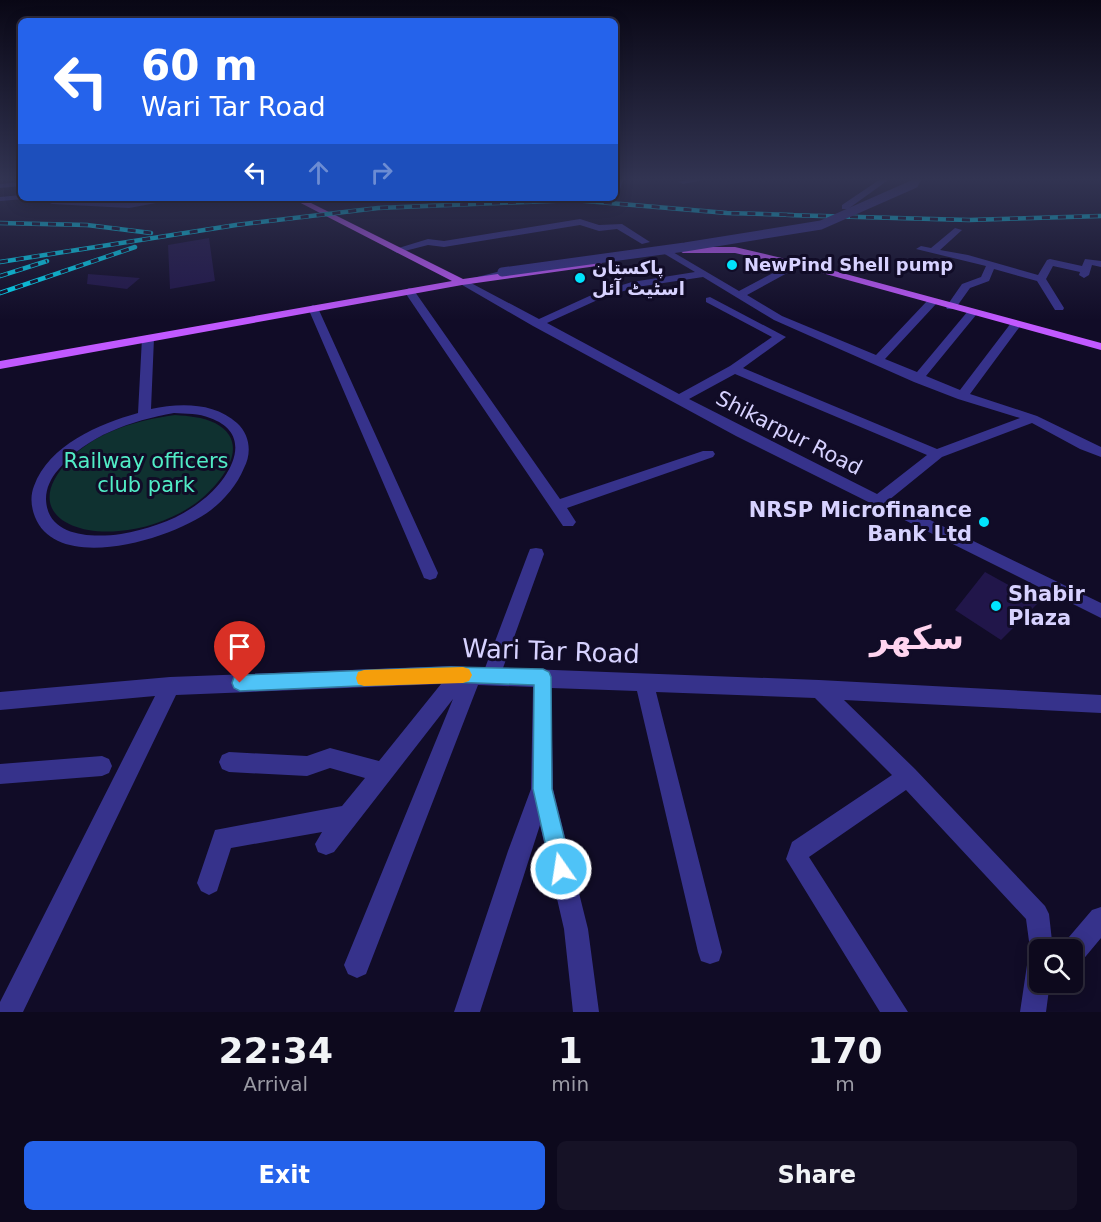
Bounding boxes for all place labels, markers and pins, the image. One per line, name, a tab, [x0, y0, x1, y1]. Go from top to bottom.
place label: NewPind Shell pump	[744, 254, 953, 275]
place label: پاکستان اسٹیٹ آئل	[592, 257, 685, 299]
marker: NewPind Shell pump	[725, 258, 739, 272]
marker: پاکستان اسٹیٹ آئل	[573, 271, 587, 285]
place label: NRSP Microfinance Bank Ltd	[749, 498, 972, 546]
marker: NRSP Microfinance Bank Ltd	[977, 515, 991, 529]
place label: Shabir Plaza	[1008, 582, 1085, 630]
marker: Shabir Plaza	[989, 599, 1003, 613]
pin	[214, 621, 265, 683]

